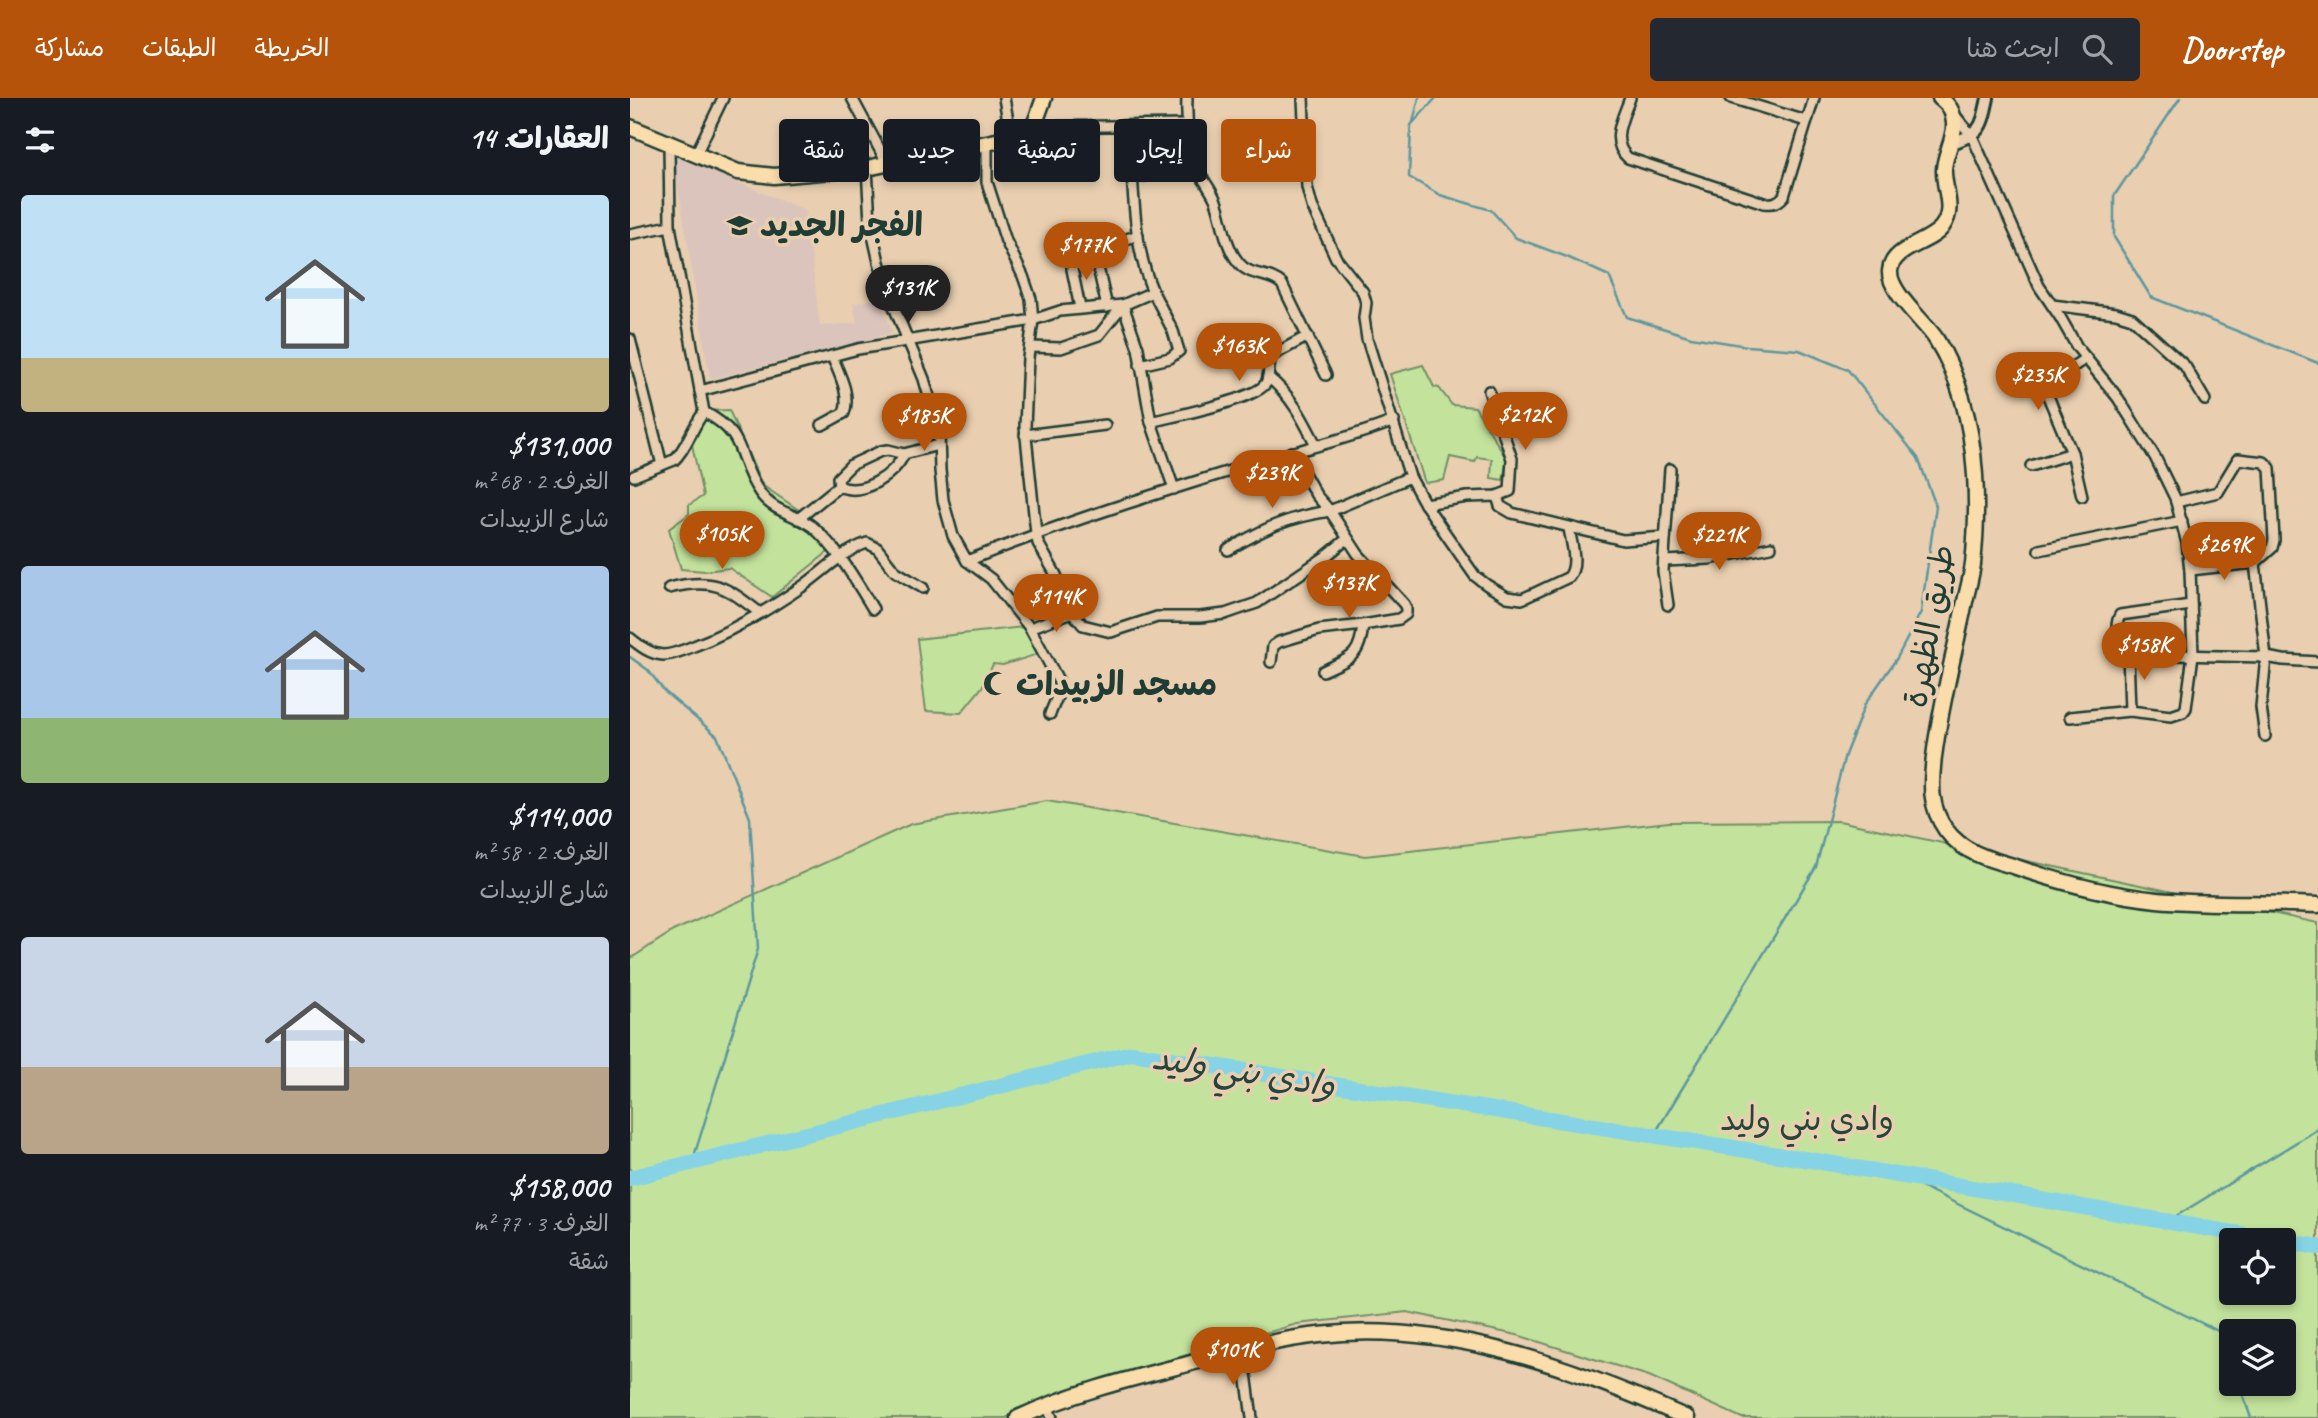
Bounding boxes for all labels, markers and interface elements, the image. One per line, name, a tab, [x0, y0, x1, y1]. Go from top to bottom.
search box	[1650, 18, 2140, 81]
text: Doorstep	[2182, 28, 2283, 70]
icon: search	[2078, 30, 2116, 68]
text: ابحث هنا	[1966, 32, 2060, 65]
text: مشاركة	[35, 33, 104, 63]
text: الطبقات	[142, 33, 217, 63]
text: الخريطة	[255, 33, 329, 63]
text: العقارات: 14	[468, 119, 609, 157]
chip: شقة	[779, 119, 869, 182]
chip: جديد	[883, 119, 980, 182]
chip: تصفية	[994, 119, 1100, 182]
chip: إيجار	[1114, 119, 1207, 182]
chip: شراء	[1221, 119, 1316, 182]
icon: filters	[21, 121, 59, 159]
place label: الفجر الجديد	[760, 204, 923, 246]
school or university icon: الفجر الجديد	[726, 211, 754, 239]
pin: $177K	[1037, 222, 1135, 282]
text: $177K	[1060, 230, 1112, 259]
icon: home	[252, 241, 378, 367]
pin: $131K	[859, 266, 957, 325]
text: $131K	[881, 273, 935, 302]
pin: $163K	[1190, 324, 1288, 383]
text: $163K	[1212, 331, 1266, 360]
pin: $235K	[1989, 352, 2087, 412]
text: $235K	[2012, 360, 2064, 389]
pin: $212K	[1476, 392, 1574, 452]
pin: $185K	[875, 394, 973, 453]
text: $212K	[1498, 400, 1552, 429]
text: $185K	[898, 401, 950, 430]
text: $131,000	[509, 426, 609, 464]
pin: $239K	[1223, 450, 1321, 510]
text: $239K	[1246, 458, 1298, 487]
text: الغرف: 2 · 68 m²	[474, 467, 609, 496]
text: شارع الزبيدات	[479, 505, 609, 534]
pin: $105K	[673, 512, 771, 571]
pin: $221K	[1670, 512, 1768, 572]
text: $105K	[696, 519, 748, 548]
text: $221K	[1692, 520, 1746, 549]
pin: $269K	[2175, 522, 2273, 582]
text: $269K	[2197, 530, 2251, 559]
street label: طريق الظهرة	[1894, 541, 1964, 711]
pin: $137K	[1300, 560, 1398, 620]
text: $137K	[1323, 568, 1376, 597]
pin: $114K	[1007, 574, 1105, 634]
text: $114K	[1029, 582, 1083, 611]
icon: home	[252, 612, 378, 738]
pin: $158K	[2095, 622, 2193, 682]
text: $158K	[2118, 630, 2170, 659]
place label: مسجد الزبيدات	[1016, 663, 1217, 705]
mosque icon: مسجد الزبيدات	[982, 670, 1010, 698]
text: $114,000	[509, 797, 609, 835]
text: الغرف: 2 · 58 m²	[474, 838, 609, 867]
text: شارع الزبيدات	[479, 876, 609, 905]
icon: home	[252, 983, 378, 1109]
water label: وادي بني وليد	[1148, 1034, 1339, 1116]
park label: وادي بني وليد	[1720, 1098, 1894, 1148]
text: $158,000	[509, 1168, 609, 1206]
text: الغرف: 3 · 77 m²	[474, 1209, 609, 1238]
map controls	[2219, 1228, 2296, 1396]
button: locate	[2219, 1228, 2296, 1305]
text: شقة	[569, 1247, 609, 1276]
button: layers	[2219, 1319, 2296, 1396]
pin: $101K	[1184, 1328, 1282, 1387]
text: $101K	[1206, 1335, 1260, 1364]

